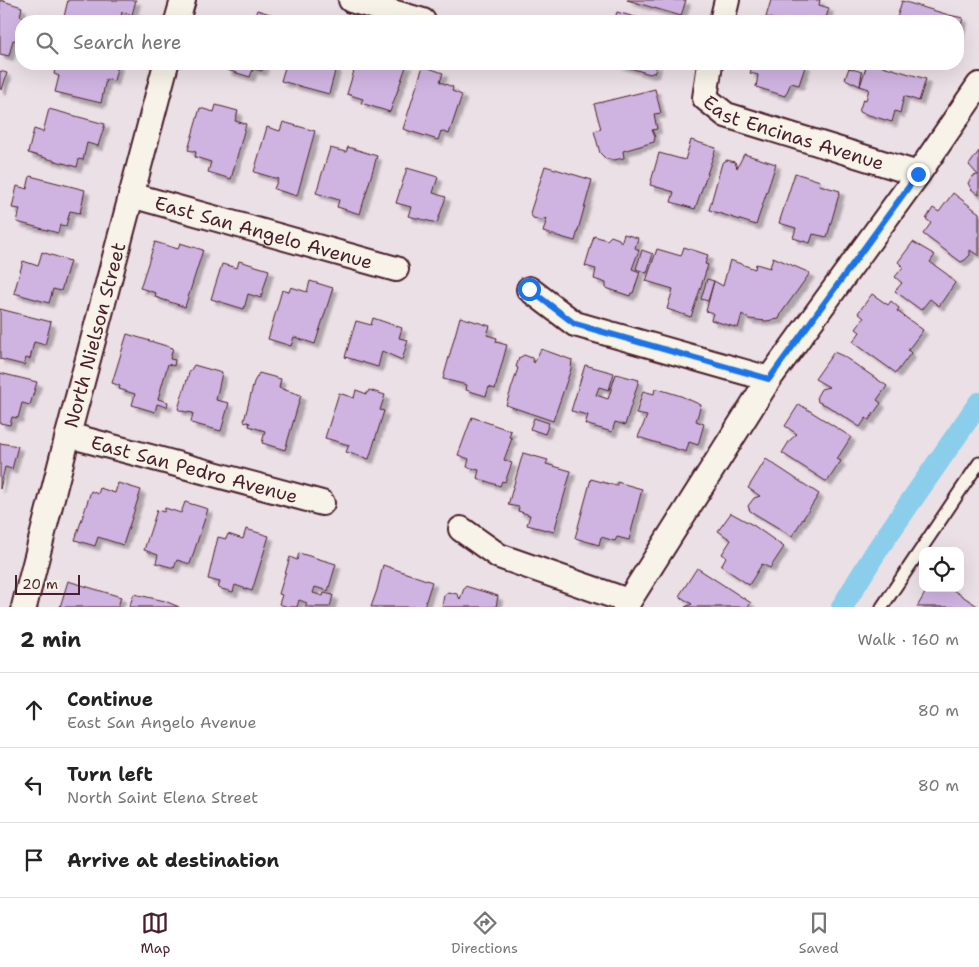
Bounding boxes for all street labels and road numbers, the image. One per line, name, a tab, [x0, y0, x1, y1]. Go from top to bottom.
street label: East Encinas Avenue	[698, 89, 887, 175]
street label: East San Angelo Avenue	[152, 190, 376, 274]
street label: North Nielson Street	[58, 239, 131, 430]
street label: East San Pedro Avenue	[88, 429, 301, 509]

